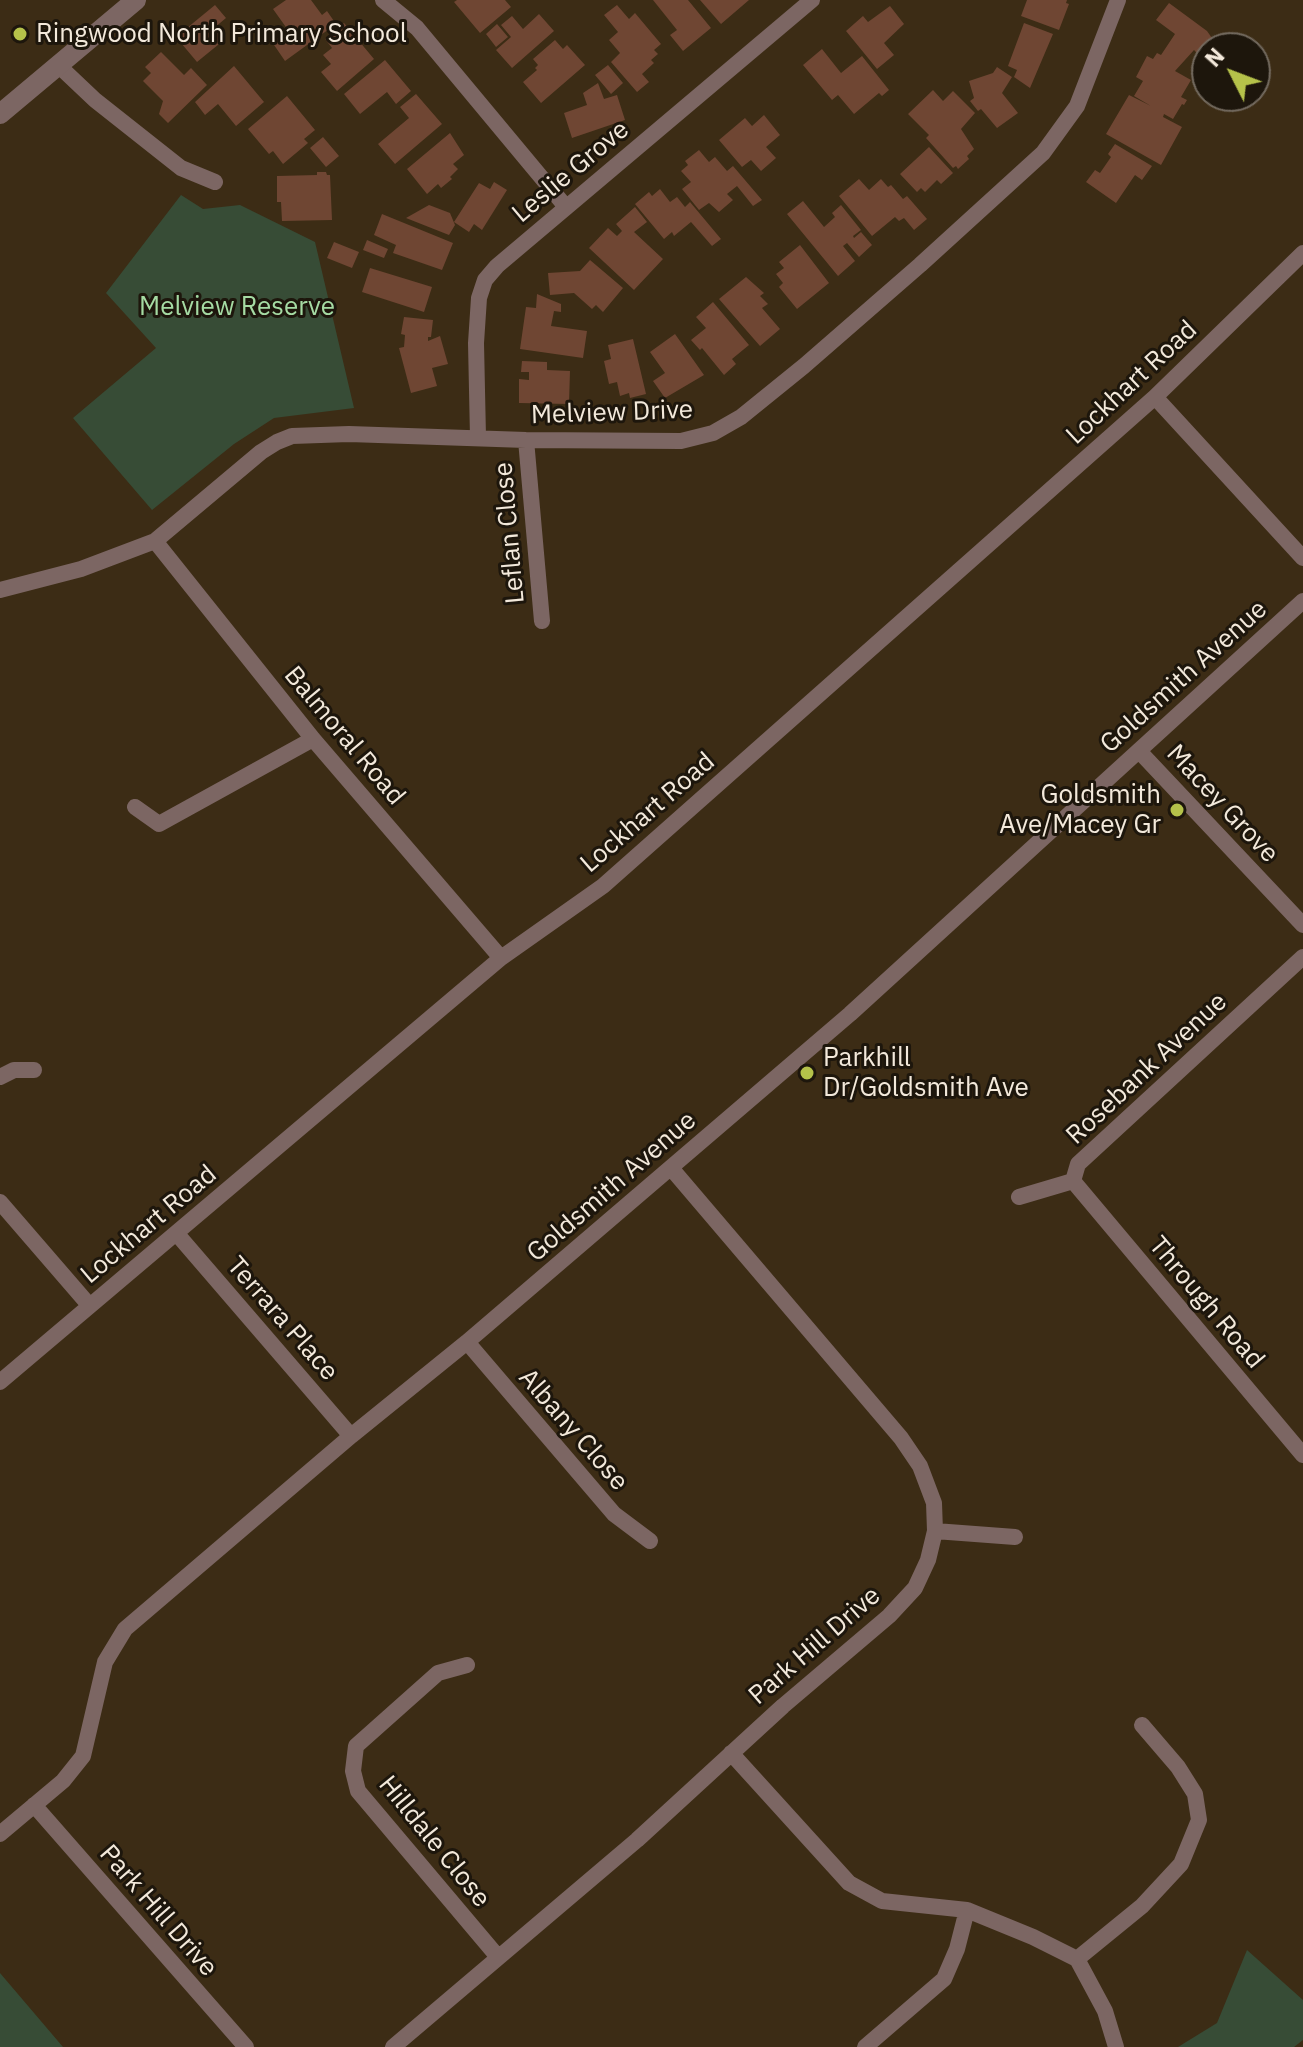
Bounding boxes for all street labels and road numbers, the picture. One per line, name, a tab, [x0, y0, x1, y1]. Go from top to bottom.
street label: Leslie Grove	[506, 114, 636, 230]
street label: Lockhart Road	[1060, 314, 1204, 452]
street label: Melview Drive	[530, 395, 694, 431]
street label: Leflan Close	[488, 461, 532, 605]
street label: Goldsmith Avenue	[1094, 594, 1274, 760]
street label: Balmoral Road	[277, 660, 411, 812]
street label: Macey Grove	[1159, 739, 1285, 869]
street label: Lockhart Road	[575, 746, 721, 880]
street label: Rosebank Avenue	[1060, 987, 1234, 1151]
street label: Goldsmith Avenue	[521, 1105, 703, 1269]
street label: Lockhart Road	[75, 1159, 223, 1291]
street label: Through Road	[1142, 1231, 1270, 1375]
street label: Terrara Place	[220, 1251, 344, 1387]
street label: Albany Close	[512, 1363, 634, 1497]
street label: Park Hill Drive	[743, 1580, 887, 1712]
street label: Hilldale Close	[372, 1770, 496, 1914]
street label: Park Hill Drive	[92, 1839, 224, 1983]

